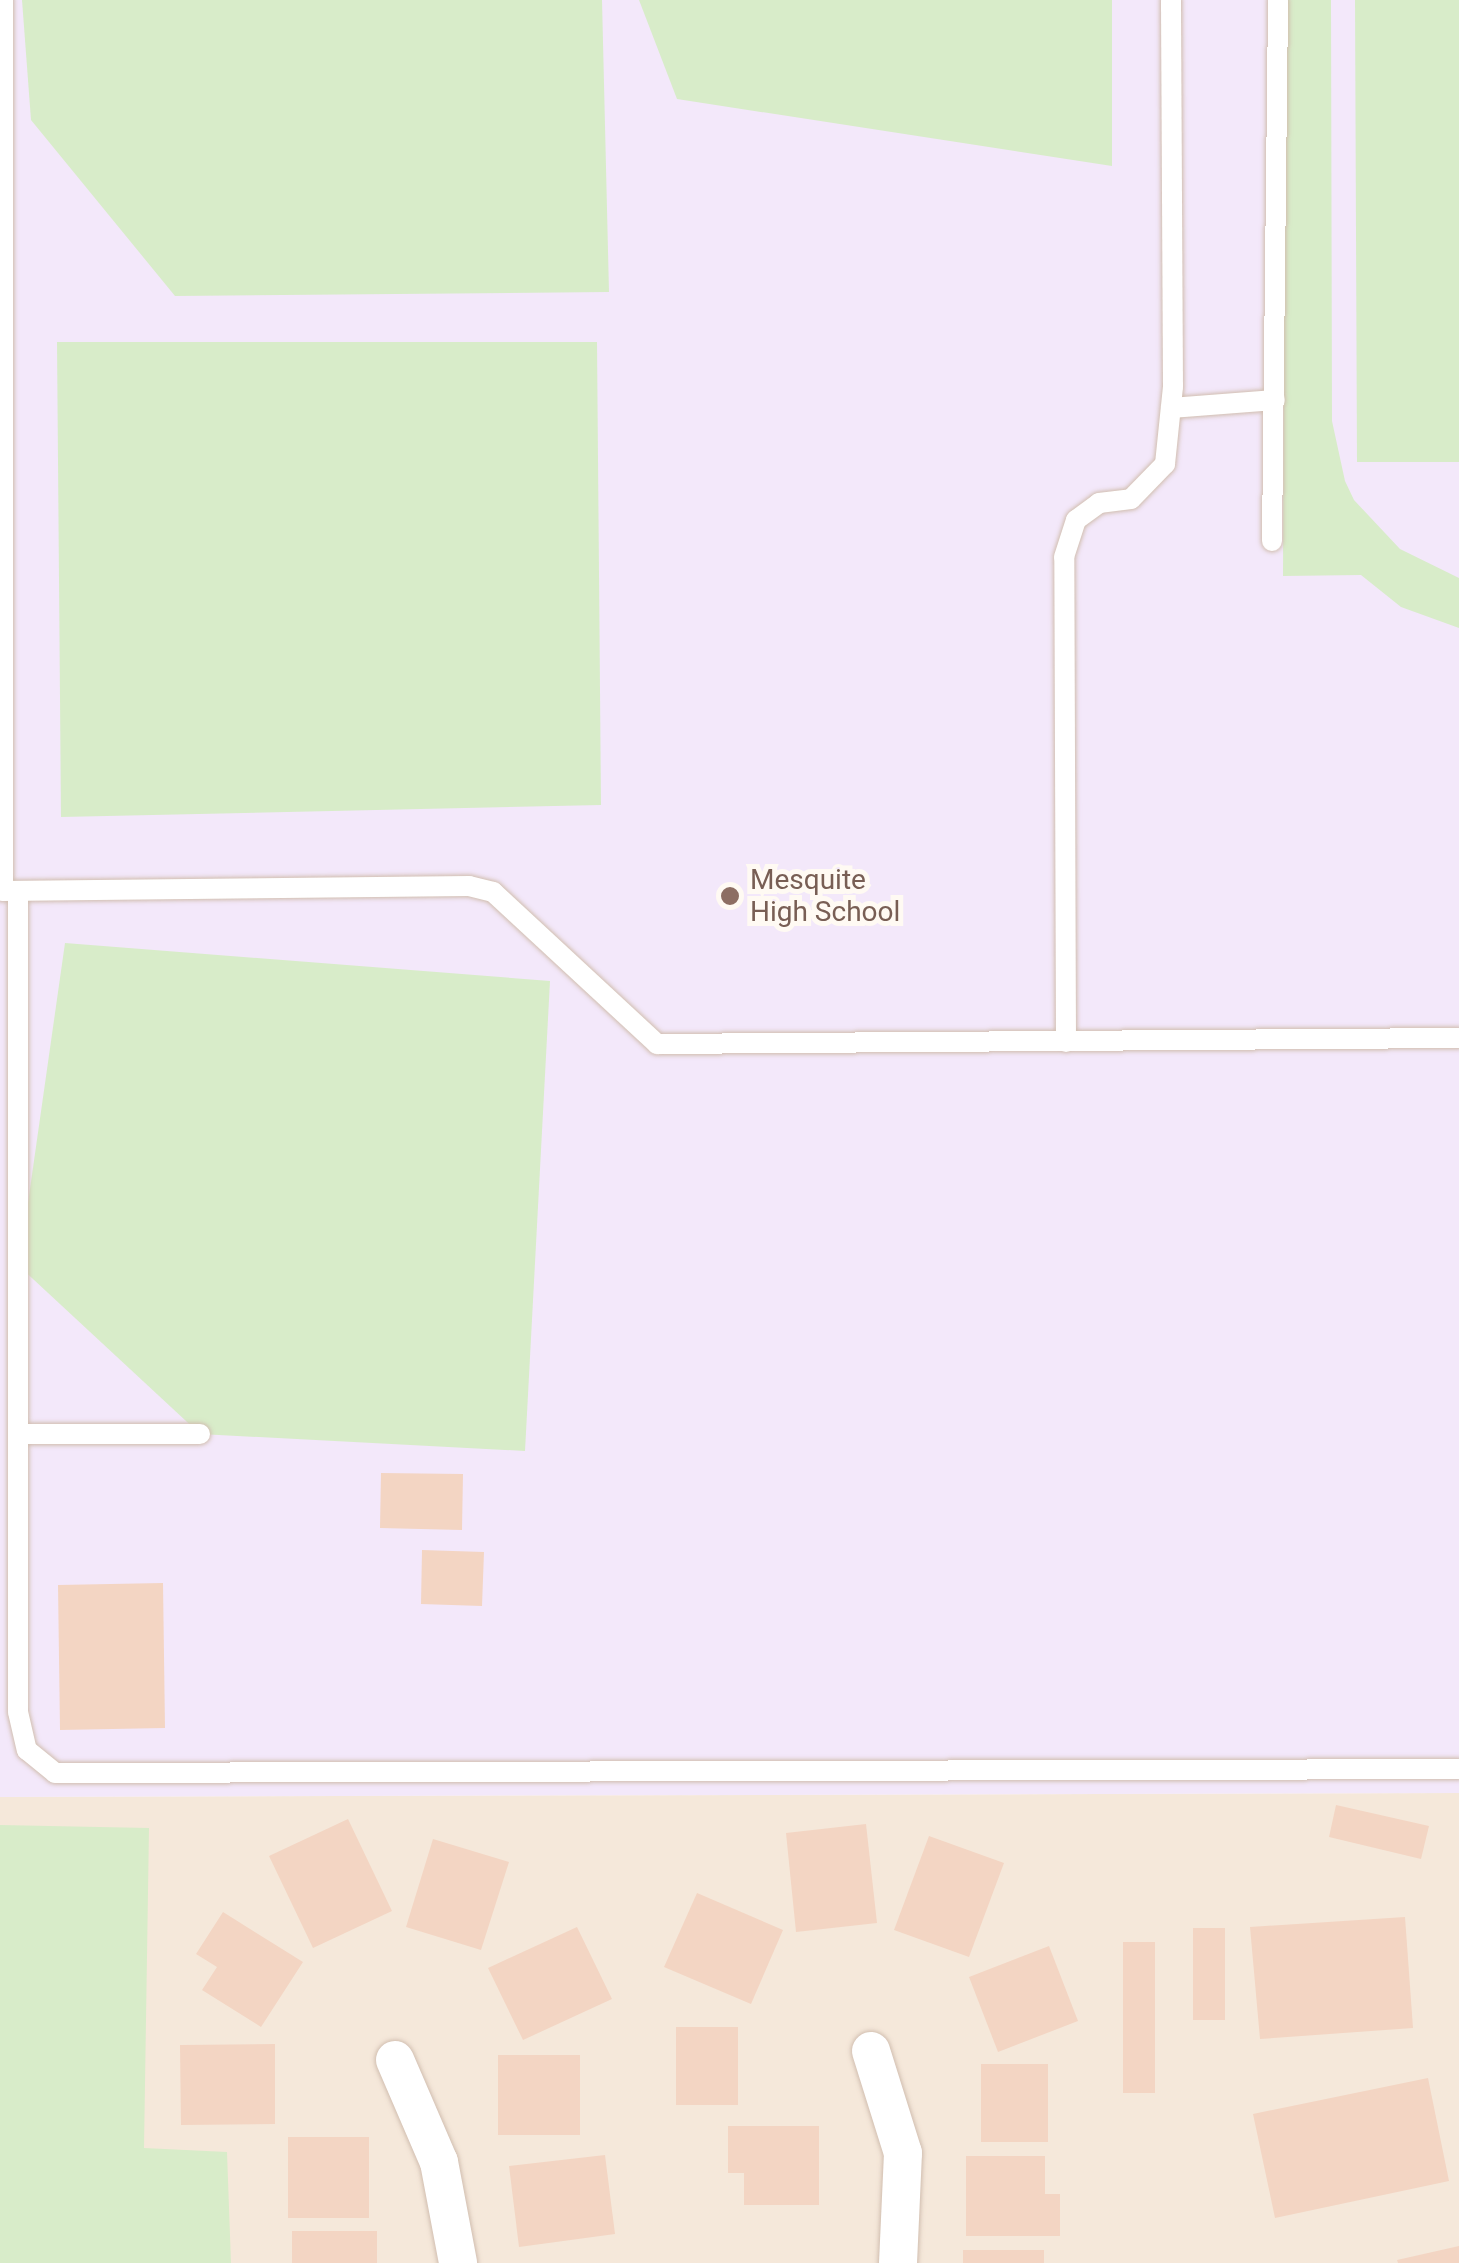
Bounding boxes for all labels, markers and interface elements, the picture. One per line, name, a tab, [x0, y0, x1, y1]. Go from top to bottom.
place label: Mesquite High School	[750, 863, 900, 929]
marker: Mesquite High School	[719, 885, 741, 907]

